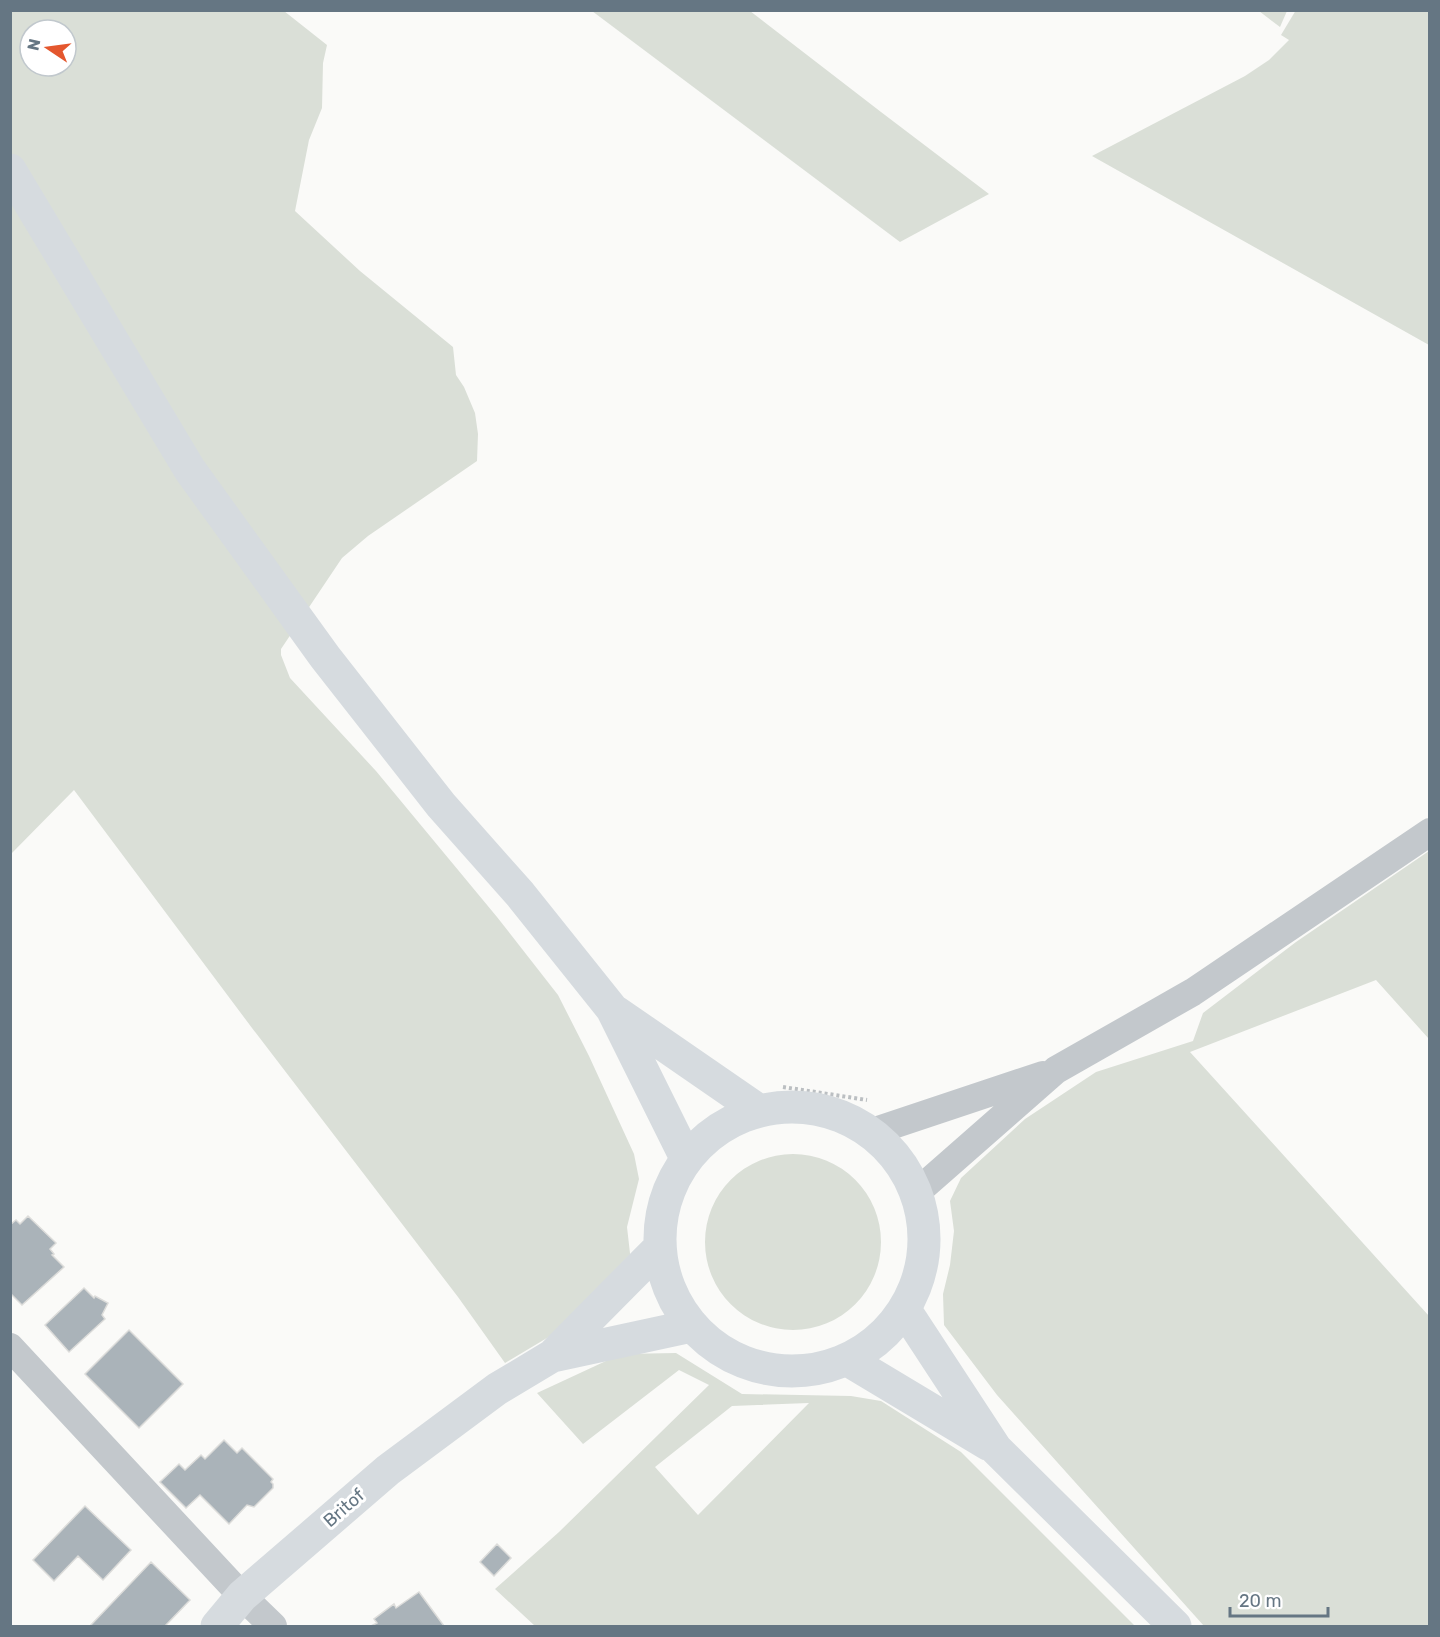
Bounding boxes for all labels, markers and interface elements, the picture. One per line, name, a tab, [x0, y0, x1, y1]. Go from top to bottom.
north arrow	[18, 18, 78, 78]
text: N	[23, 37, 44, 52]
street label: Britof	[319, 1484, 369, 1532]
scale bar	[1230, 1580, 1328, 1618]
text: 20 m	[1239, 1590, 1281, 1612]

